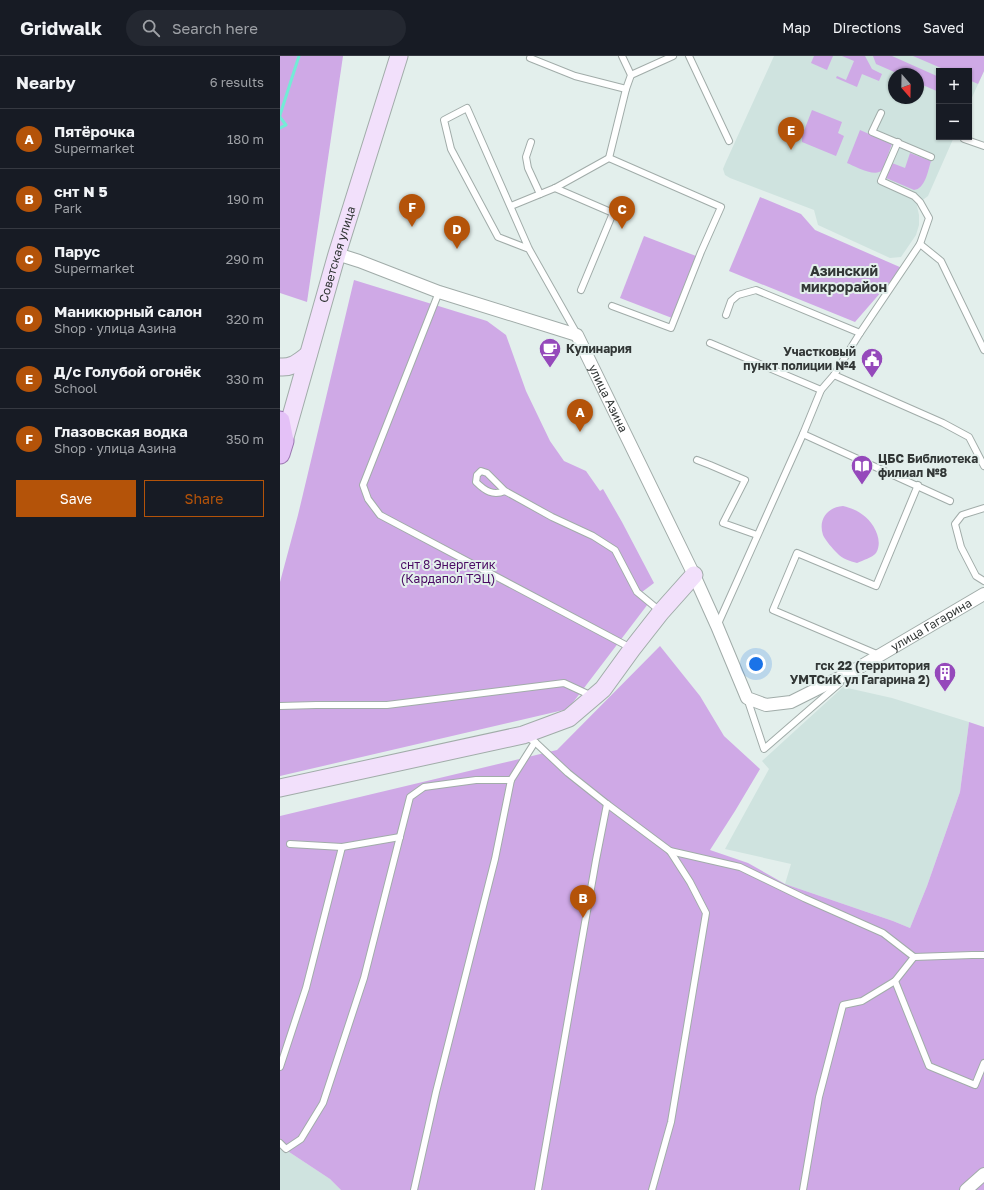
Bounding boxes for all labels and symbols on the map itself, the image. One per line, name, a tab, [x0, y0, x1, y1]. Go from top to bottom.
north arrow	[888, 68, 924, 104]
pin: E	[778, 117, 804, 150]
pin: F	[399, 194, 425, 227]
pin: C	[609, 196, 635, 229]
street label: Советская улица	[316, 204, 359, 304]
pin: D	[444, 216, 470, 249]
district label: Азинский микрорайон	[801, 262, 887, 295]
cafe icon: Кулинария	[537, 336, 563, 369]
place label: Кулинария	[566, 341, 632, 356]
place label: Участковый пункт полиции №4	[743, 344, 856, 373]
public building icon: Участковый пункт полиции №4	[859, 346, 885, 379]
street label: улица Азина	[585, 362, 631, 435]
pin: A	[567, 399, 593, 432]
place label: ЦБС Библиотека филиал №8	[878, 451, 978, 480]
library icon: ЦБС Библиотека филиал №8	[849, 453, 875, 486]
park label: снт 8 Энергетик (Кардапол ТЭЦ)	[400, 557, 496, 586]
street label: улица Гагарина	[888, 595, 974, 654]
your location	[746, 654, 766, 674]
place label: гск 22 (территория УМТСиК ул Гагарина 2)	[790, 658, 930, 687]
building icon: гск 22 (территория УМТСиК ул Гагарина 2)	[932, 660, 958, 693]
pin: B	[570, 885, 596, 918]

